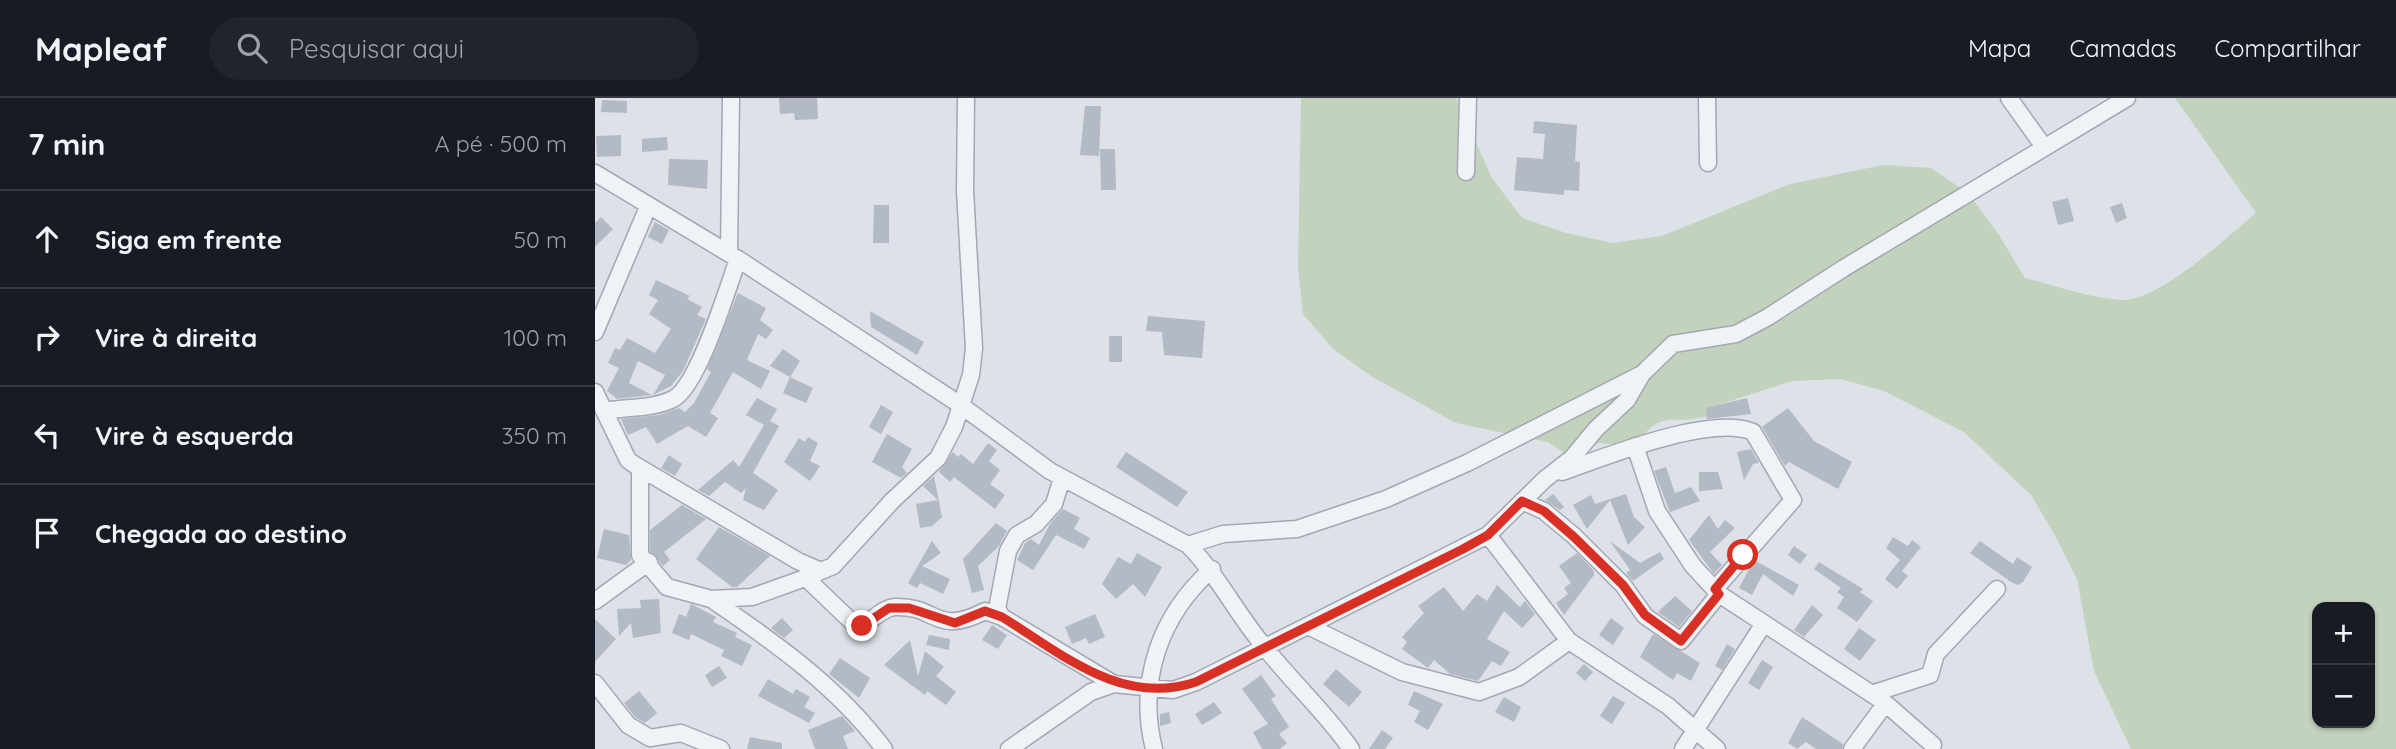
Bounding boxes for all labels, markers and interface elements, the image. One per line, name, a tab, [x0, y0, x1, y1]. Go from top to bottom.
search box	[209, 17, 699, 80]
text: Mapleaf	[35, 28, 167, 69]
icon: search	[233, 29, 271, 67]
text: Pesquisar aqui	[289, 32, 464, 65]
text: Mapa	[1968, 33, 2031, 63]
text: Camadas	[2069, 33, 2176, 63]
text: Compartilhar	[2214, 33, 2361, 63]
text: 7 min	[28, 125, 106, 163]
text: A pé · 500 m	[435, 129, 567, 158]
icon: ahead	[28, 220, 66, 258]
text: Siga em frente	[95, 223, 282, 256]
text: 50 m	[514, 225, 567, 254]
icon: right	[28, 318, 66, 356]
text: Vire à direita	[95, 321, 257, 354]
text: 100 m	[504, 323, 567, 352]
icon: left	[28, 416, 66, 454]
text: Vire à esquerda	[95, 419, 294, 452]
text: 350 m	[501, 421, 567, 450]
icon: arrive	[28, 514, 66, 552]
text: Chegada ao destino	[95, 517, 347, 550]
route start	[1727, 539, 1758, 570]
map controls	[2312, 602, 2375, 728]
button: +	[2312, 602, 2375, 665]
route end	[846, 610, 877, 641]
button: −	[2312, 665, 2375, 728]

